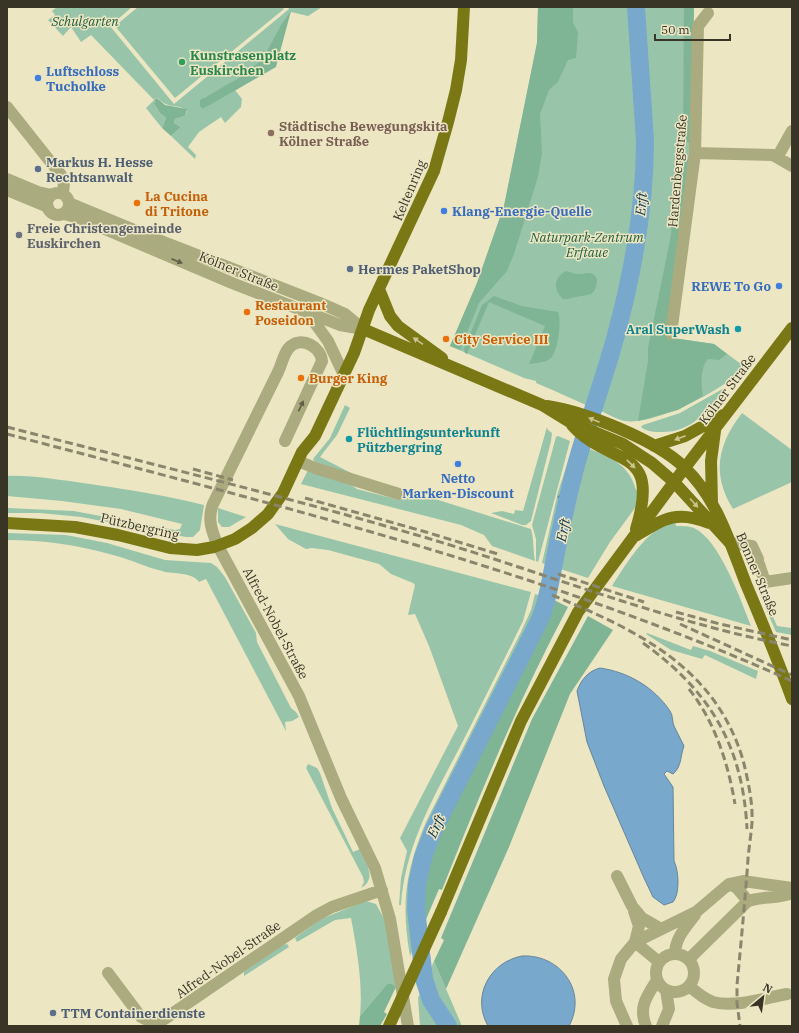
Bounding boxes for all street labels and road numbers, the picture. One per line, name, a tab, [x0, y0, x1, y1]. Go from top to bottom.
street label: Hardenbergstraße	[664, 114, 691, 228]
street label: Keltenring	[389, 157, 430, 223]
street label: Kölner Straße	[196, 248, 281, 295]
street label: Kölner Straße	[695, 350, 760, 428]
street label: Pützbergring	[99, 509, 181, 544]
street label: Bonner Straße	[732, 530, 783, 618]
street label: Alfred-Nobel-Straße	[239, 564, 312, 682]
street label: Alfred-Nobel-Straße	[172, 917, 284, 1002]

